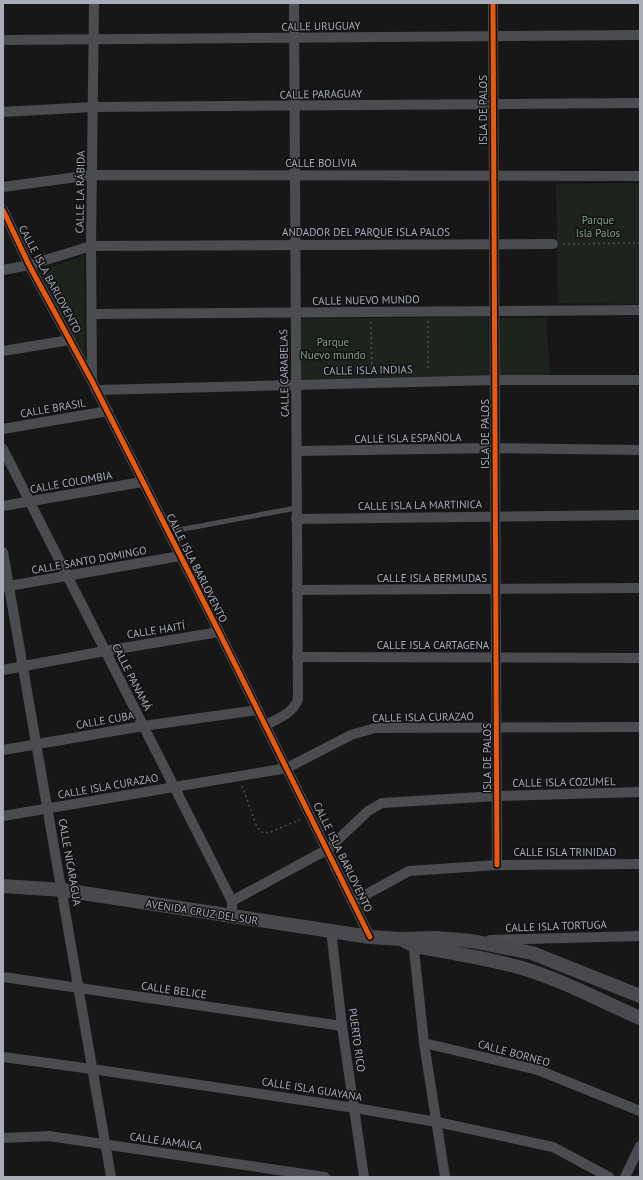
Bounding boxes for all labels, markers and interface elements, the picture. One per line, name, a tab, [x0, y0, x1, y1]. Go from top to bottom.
street label: CALLE URUGUAY	[281, 18, 362, 34]
street label: ISLA DE PALOS	[476, 75, 490, 145]
street label: CALLE PARAGUAY	[280, 86, 363, 102]
street label: CALLE LA RÁBIDA	[72, 150, 88, 234]
street label: CALLE BOLIVIA	[285, 156, 357, 170]
park label: Parque Isla Palos	[576, 213, 621, 240]
street label: CALLE ISLA BARLOVENTO	[16, 222, 84, 336]
street label: ANDADOR DEL PARQUE ISLA PALOS	[282, 225, 450, 239]
street label: CALLE NUEVO MUNDO	[312, 292, 420, 308]
street label: CALLE CARABELAS	[276, 329, 292, 417]
park label: Parque Nuevo mundo	[300, 335, 366, 362]
street label: CALLE ISLA INDIAS	[323, 362, 413, 378]
street label: CALLE BRASIL	[19, 395, 87, 421]
street label: ISLA DE PALOS	[478, 399, 492, 469]
street label: CALLE ISLA ESPAÑOLA	[354, 430, 462, 446]
street label: CALLE COLOMBIA	[29, 468, 114, 496]
street label: CALLE ISLA LA MARTINICA	[358, 497, 483, 513]
street label: CALLE ISLA BARLOVENTO	[163, 511, 231, 625]
street label: CALLE SANTO DOMINGO	[30, 543, 148, 577]
street label: CALLE ISLA BERMUDAS	[377, 571, 487, 585]
street label: CALLE HAITÍ	[126, 618, 187, 642]
street label: CALLE ISLA CARTAGENA	[377, 638, 490, 652]
street label: CALLE PANAMÁ	[109, 641, 155, 713]
street label: CALLE CUBA	[75, 708, 136, 732]
street label: CALLE ISLA CURAZAO	[372, 709, 474, 725]
street label: ISLA DE PALOS	[480, 723, 494, 793]
street label: CALLE ISLA CURAZAO	[57, 770, 159, 802]
street label: CALLE ISLA COZUMEL	[512, 774, 616, 790]
street label: CALLE ISLA BARLOVENTO	[310, 800, 376, 914]
street label: CALLE NICARAGUA	[55, 817, 85, 907]
street label: CALLE ISLA TRINIDAD	[514, 845, 617, 859]
street label: AVENIDA CRUZ DEL SUR	[145, 896, 260, 928]
street label: CALLE ISLA TORTUGA	[505, 917, 607, 935]
street label: CALLE BELICE	[140, 978, 208, 1002]
street label: PUERTO RICO	[346, 1007, 368, 1073]
street label: CALLE BORNEO	[476, 1037, 552, 1069]
street label: CALLE ISLA GUAYANA	[261, 1074, 364, 1104]
street label: CALLE JAMAICA	[129, 1129, 204, 1153]

